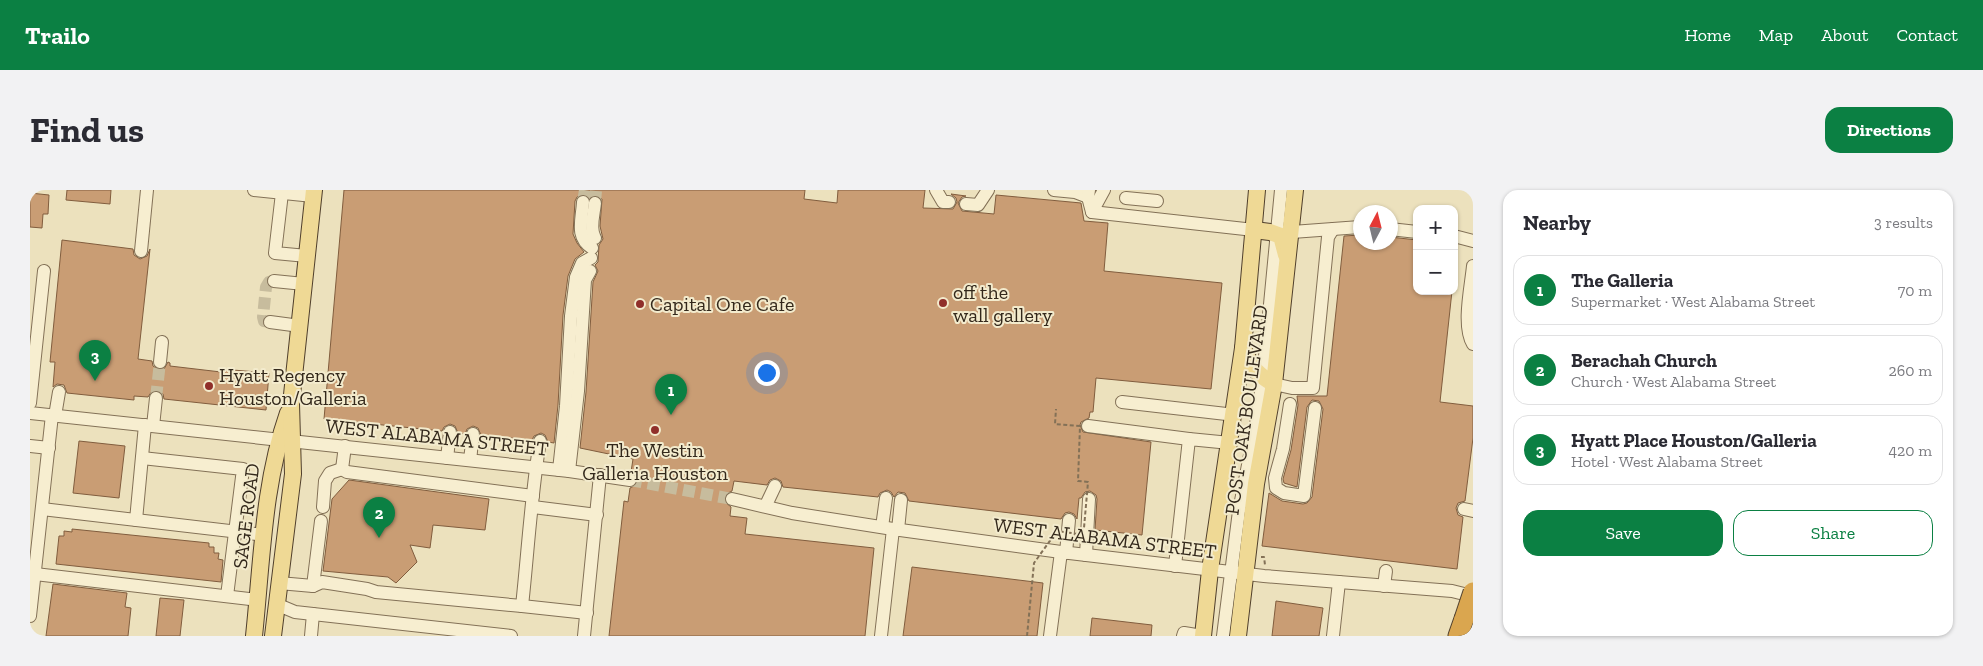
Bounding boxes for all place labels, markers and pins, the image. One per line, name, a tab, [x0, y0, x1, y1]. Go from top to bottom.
place label: off the wall gallery	[953, 280, 1053, 327]
place label: Capital One Cafe	[650, 292, 794, 316]
marker: off the wall gallery	[937, 297, 949, 309]
marker: Capital One Cafe	[634, 298, 646, 310]
pin: 3	[79, 340, 111, 381]
place label: Hyatt Regency Houston/Galleria	[219, 363, 367, 410]
pin: 1	[655, 374, 687, 415]
marker: Hyatt Regency Houston/Galleria	[203, 380, 215, 392]
marker: The Westin Galleria Houston	[649, 424, 661, 436]
place label: The Westin Galleria Houston	[582, 438, 728, 485]
pin: 2	[363, 497, 395, 538]

